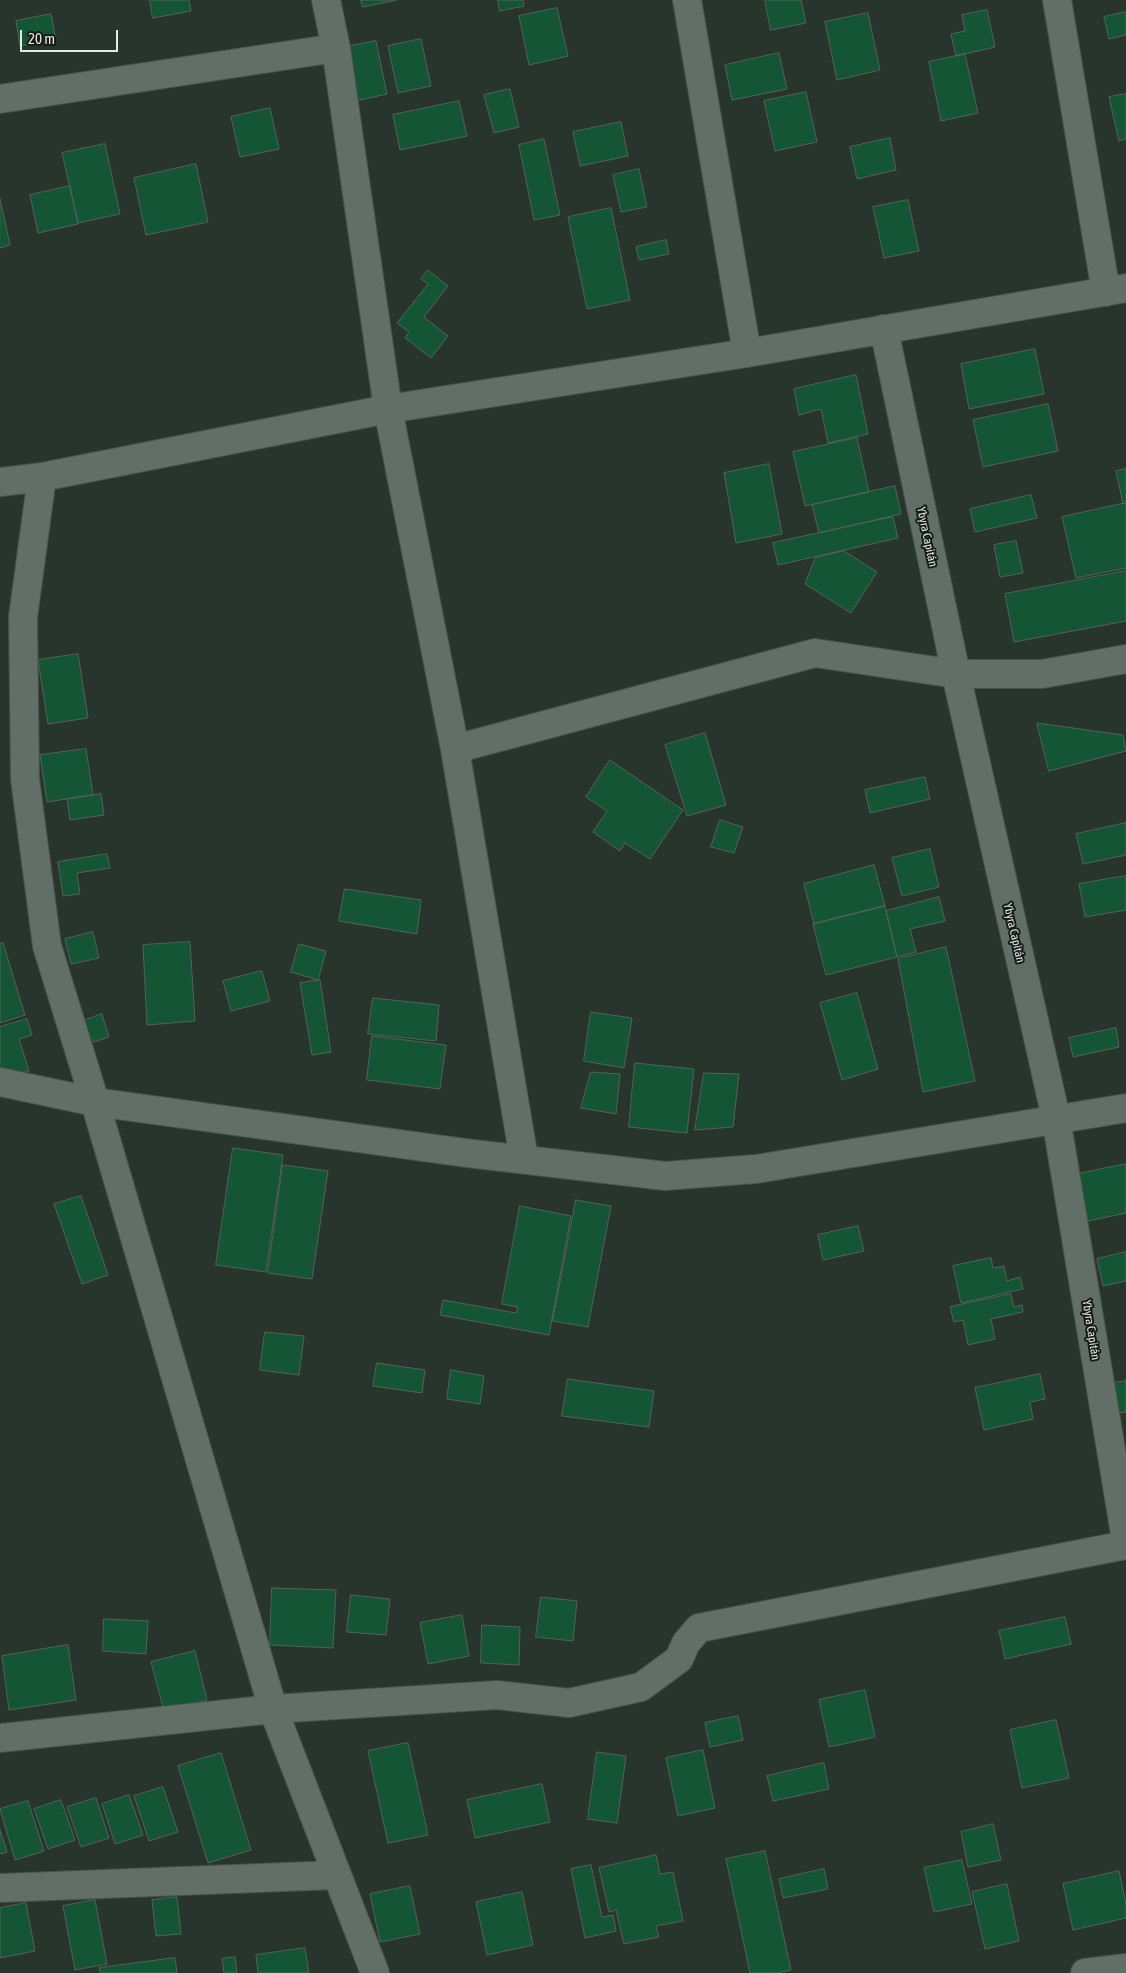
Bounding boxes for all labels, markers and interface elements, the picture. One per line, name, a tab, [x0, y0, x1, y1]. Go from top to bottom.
scale bar	[22, 20, 120, 52]
text: 20 m	[28, 30, 55, 47]
street label: Ybyra Capitán	[914, 506, 940, 568]
street label: Ybyra Capitán	[1000, 902, 1028, 964]
street label: Ybyra Capitán	[1079, 1299, 1103, 1361]

